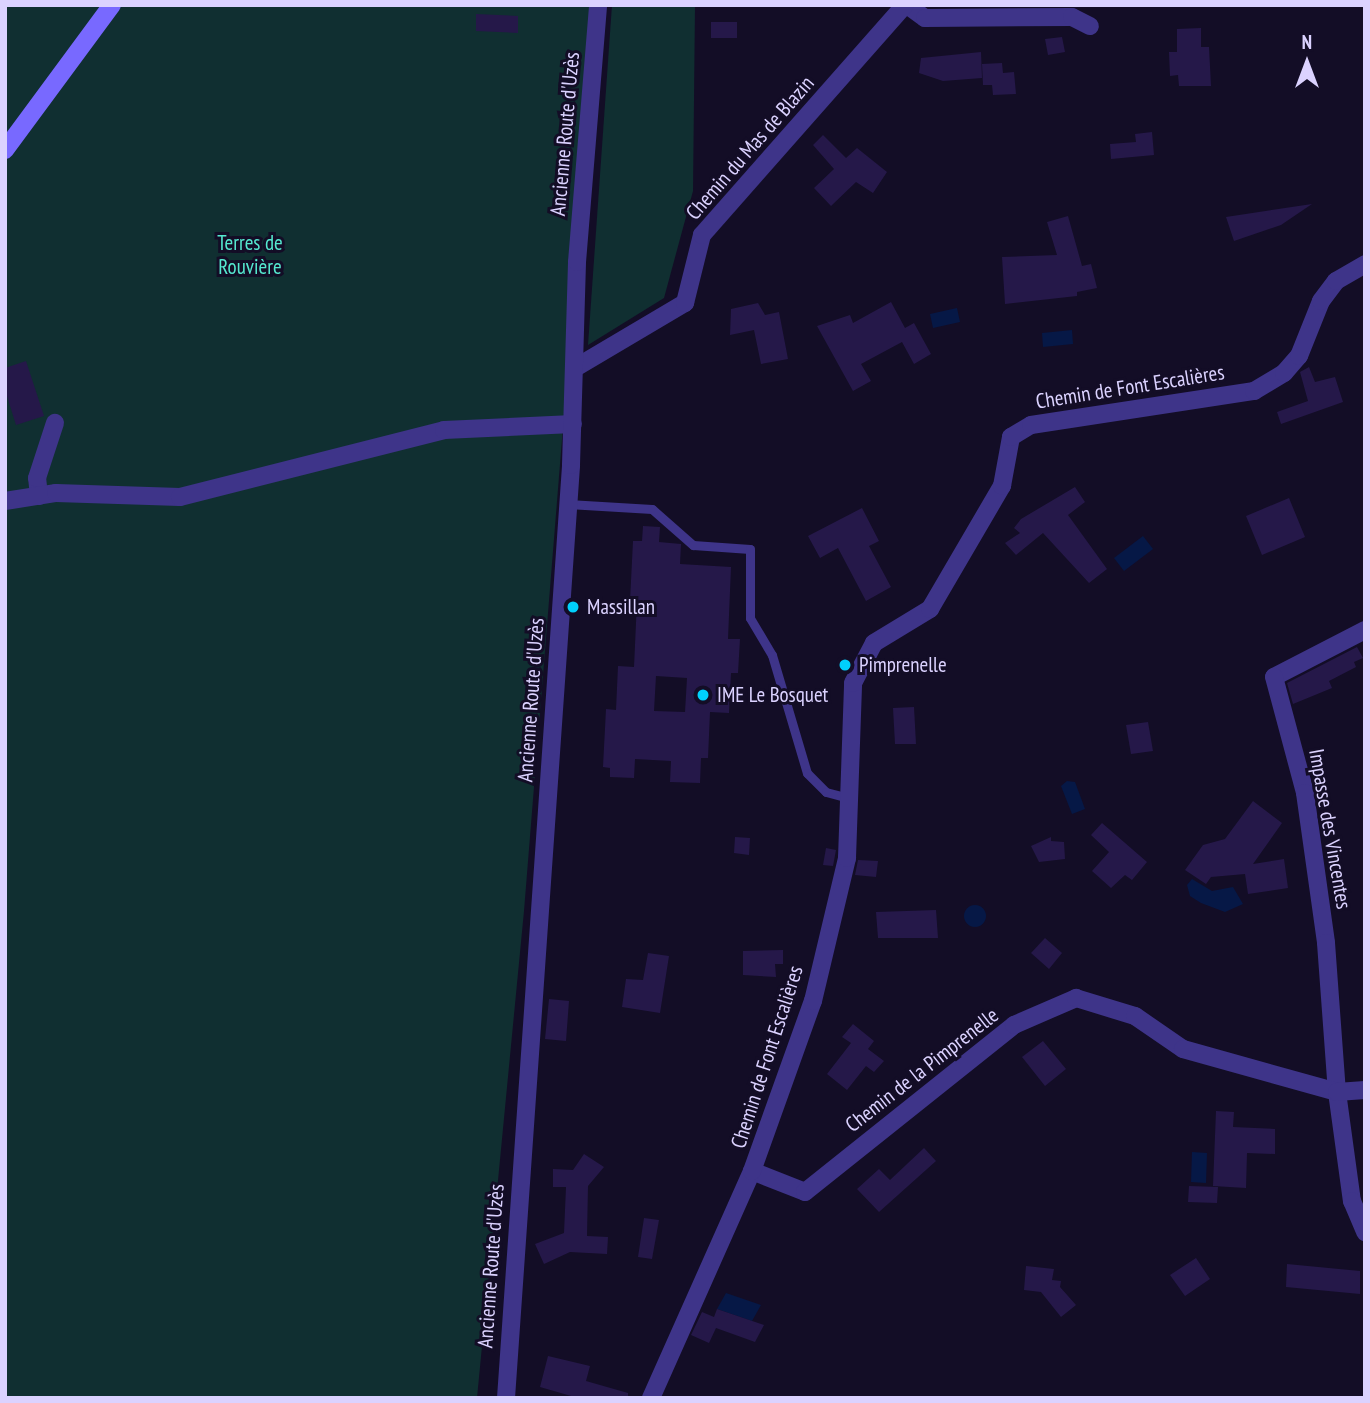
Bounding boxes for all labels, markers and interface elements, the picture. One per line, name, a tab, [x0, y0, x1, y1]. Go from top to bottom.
north arrow	[1272, 28, 1342, 98]
text: N	[1302, 30, 1312, 54]
street label: Ancienne Route d'Uzès	[545, 51, 585, 217]
street label: Chemin du Mas de Blazin	[681, 71, 819, 225]
park label: Terres de Rouvière	[217, 230, 283, 280]
street label: Chemin de Font Escalières	[1034, 360, 1226, 414]
place label: Massillan	[587, 594, 655, 620]
marker: Massillan	[565, 599, 581, 615]
street label: Ancienne Route d'Uzès	[513, 617, 549, 783]
place label: Pimprenelle	[859, 652, 947, 678]
marker: Pimprenelle	[837, 657, 853, 673]
place label: IME Le Bosquet	[717, 682, 828, 708]
marker: IME Le Bosquet	[695, 687, 711, 703]
street label: Impasse des Vincentes	[1303, 747, 1357, 911]
street label: Chemin de Font Escalières	[726, 963, 808, 1151]
street label: Chemin de la Pimprenelle	[841, 1003, 1003, 1137]
street label: Ancienne Route d'Uzès	[473, 1183, 509, 1349]

